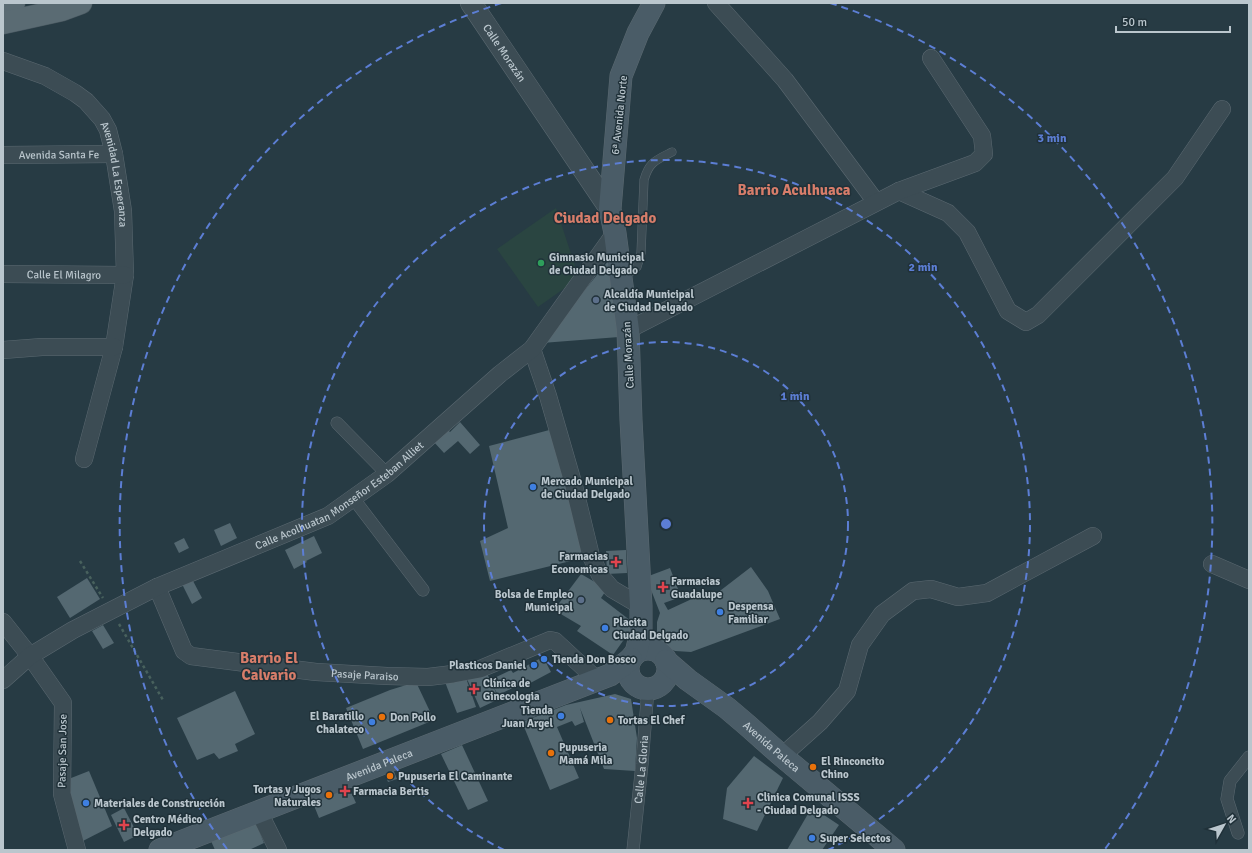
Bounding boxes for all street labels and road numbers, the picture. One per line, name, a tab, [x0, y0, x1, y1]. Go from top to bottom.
street label: Calle Morazán	[480, 22, 528, 84]
street label: 6ª Avenida Norte	[609, 75, 630, 155]
street label: Avenidad La Esperanza	[97, 119, 130, 228]
street label: Avenida Santa Fe	[19, 148, 99, 162]
street label: Calle El Milagro	[27, 268, 101, 282]
street label: Calle Morazán	[620, 321, 637, 389]
street label: Calle Acolhuatan Monseñor Esteban Alliet	[253, 439, 426, 553]
street label: Pasaje Paraiso	[331, 667, 399, 683]
street label: Pasaje San Jose	[55, 714, 70, 788]
street label: Avenida Paleca	[740, 719, 802, 775]
street label: Calle La Gloria	[632, 734, 651, 804]
street label: Avenida Paleca	[344, 746, 415, 784]

